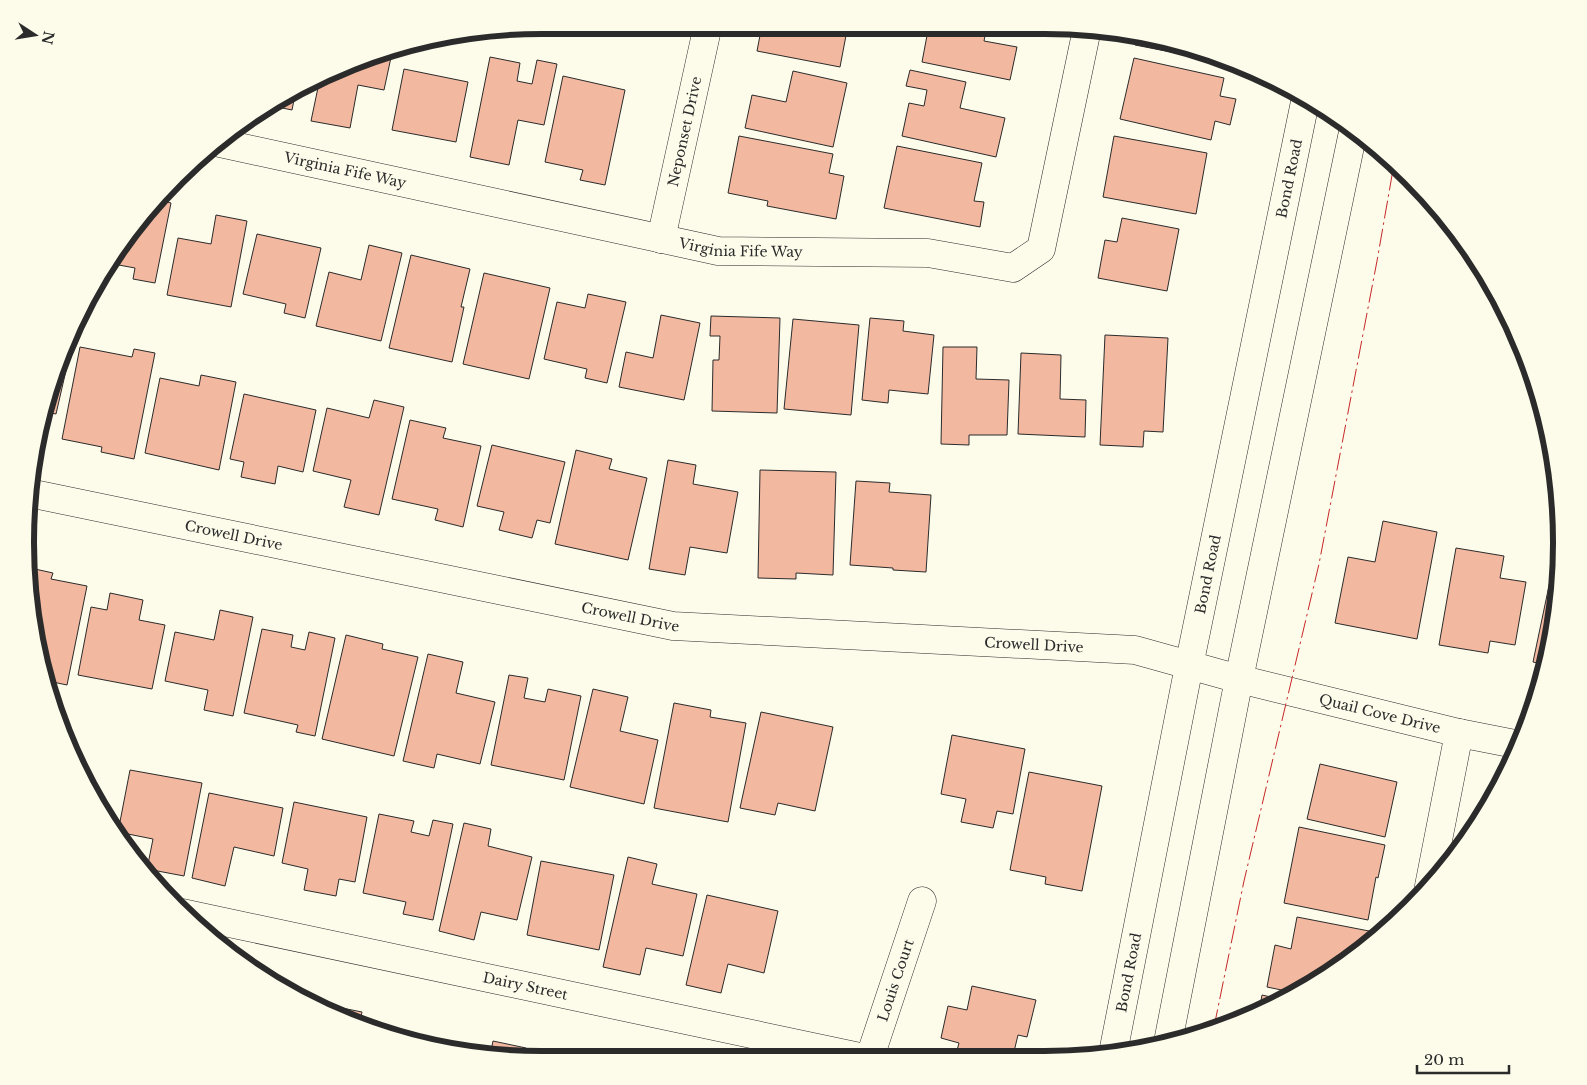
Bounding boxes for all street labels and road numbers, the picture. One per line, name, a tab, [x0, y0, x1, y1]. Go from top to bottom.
street label: Neponset Drive	[664, 75, 705, 188]
street label: Bond Road	[1272, 137, 1306, 220]
street label: Virginia Fife Way	[281, 148, 408, 192]
street label: Virginia Fife Way	[676, 234, 803, 261]
street label: Crowell Drive	[183, 516, 284, 554]
street label: Bond Road	[1191, 533, 1225, 615]
street label: Crowell Drive	[580, 598, 680, 635]
street label: Crowell Drive	[984, 633, 1084, 656]
street label: Quail Cove Drive	[1317, 690, 1442, 737]
street label: Bond Road	[1112, 931, 1145, 1014]
street label: Louis Court	[873, 936, 918, 1024]
street label: Dairy Street	[481, 968, 570, 1004]

